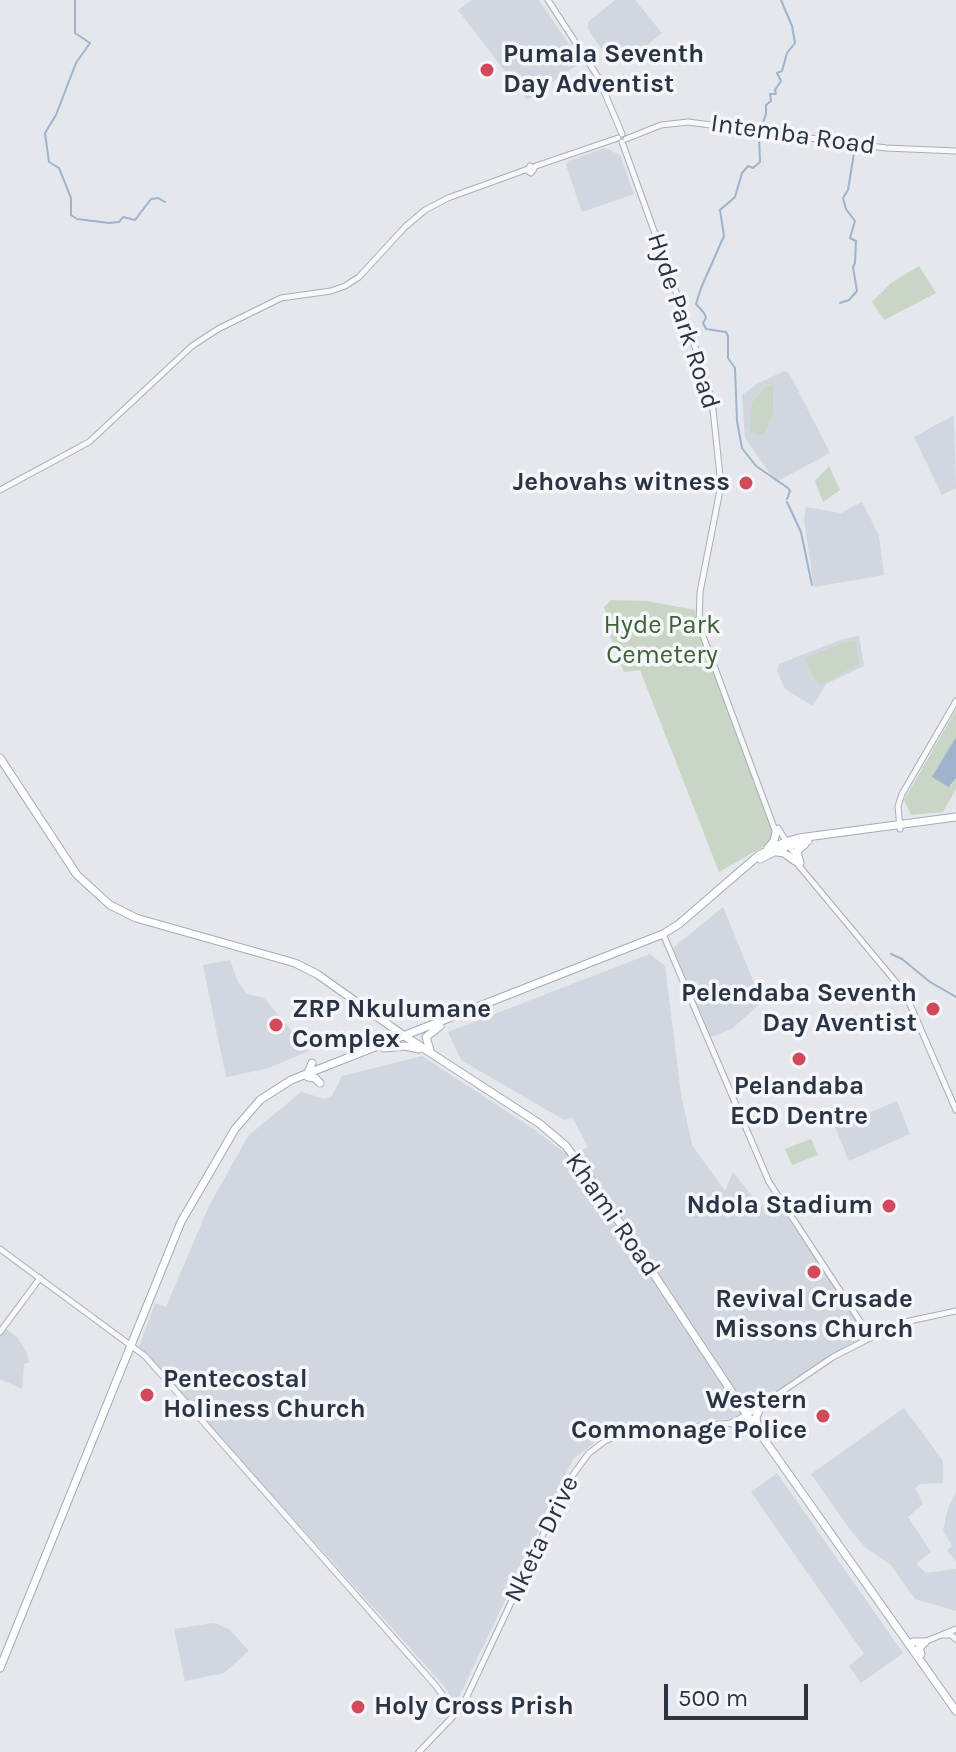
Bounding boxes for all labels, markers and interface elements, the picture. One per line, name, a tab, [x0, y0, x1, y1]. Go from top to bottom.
place label: Pumala Seventh Day Adventist	[503, 39, 704, 100]
marker: Pumala Seventh Day Adventist	[478, 61, 496, 79]
street label: Intemba Road	[709, 108, 877, 162]
street label: Hyde Park Road	[640, 229, 726, 413]
place label: Jehovahs witness	[513, 467, 730, 499]
marker: Jehovahs witness	[737, 474, 755, 492]
park label: Hyde Park Cemetery	[603, 610, 721, 672]
place label: Pelendaba Seventh Day Aventist	[681, 978, 917, 1040]
place label: ZRP Nkulumane Complex	[292, 994, 491, 1056]
marker: Pelendaba Seventh Day Aventist	[924, 1000, 942, 1018]
marker: ZRP Nkulumane Complex	[267, 1016, 285, 1034]
marker: Pelandaba ECD Dentre	[790, 1050, 808, 1068]
place label: Pelandaba ECD Dentre	[730, 1071, 868, 1132]
street label: Khami Road	[558, 1147, 666, 1283]
place label: Ndola Stadium	[686, 1190, 873, 1222]
marker: Ndola Stadium	[880, 1197, 898, 1215]
marker: Revival Crusade Missons Church	[805, 1263, 823, 1281]
place label: Revival Crusade Missons Church	[714, 1284, 914, 1346]
place label: Pentecostal Holiness Church	[163, 1364, 366, 1426]
place label: Western Commonage Police	[571, 1385, 807, 1446]
marker: Pentecostal Holiness Church	[138, 1386, 156, 1404]
marker: Western Commonage Police	[814, 1407, 832, 1425]
street label: Nketa Drive	[498, 1471, 586, 1607]
scale bar	[668, 1668, 812, 1718]
text: 500 m	[678, 1684, 748, 1712]
place label: Holy Cross Prish	[374, 1691, 574, 1723]
marker: Holy Cross Prish	[349, 1698, 367, 1716]

